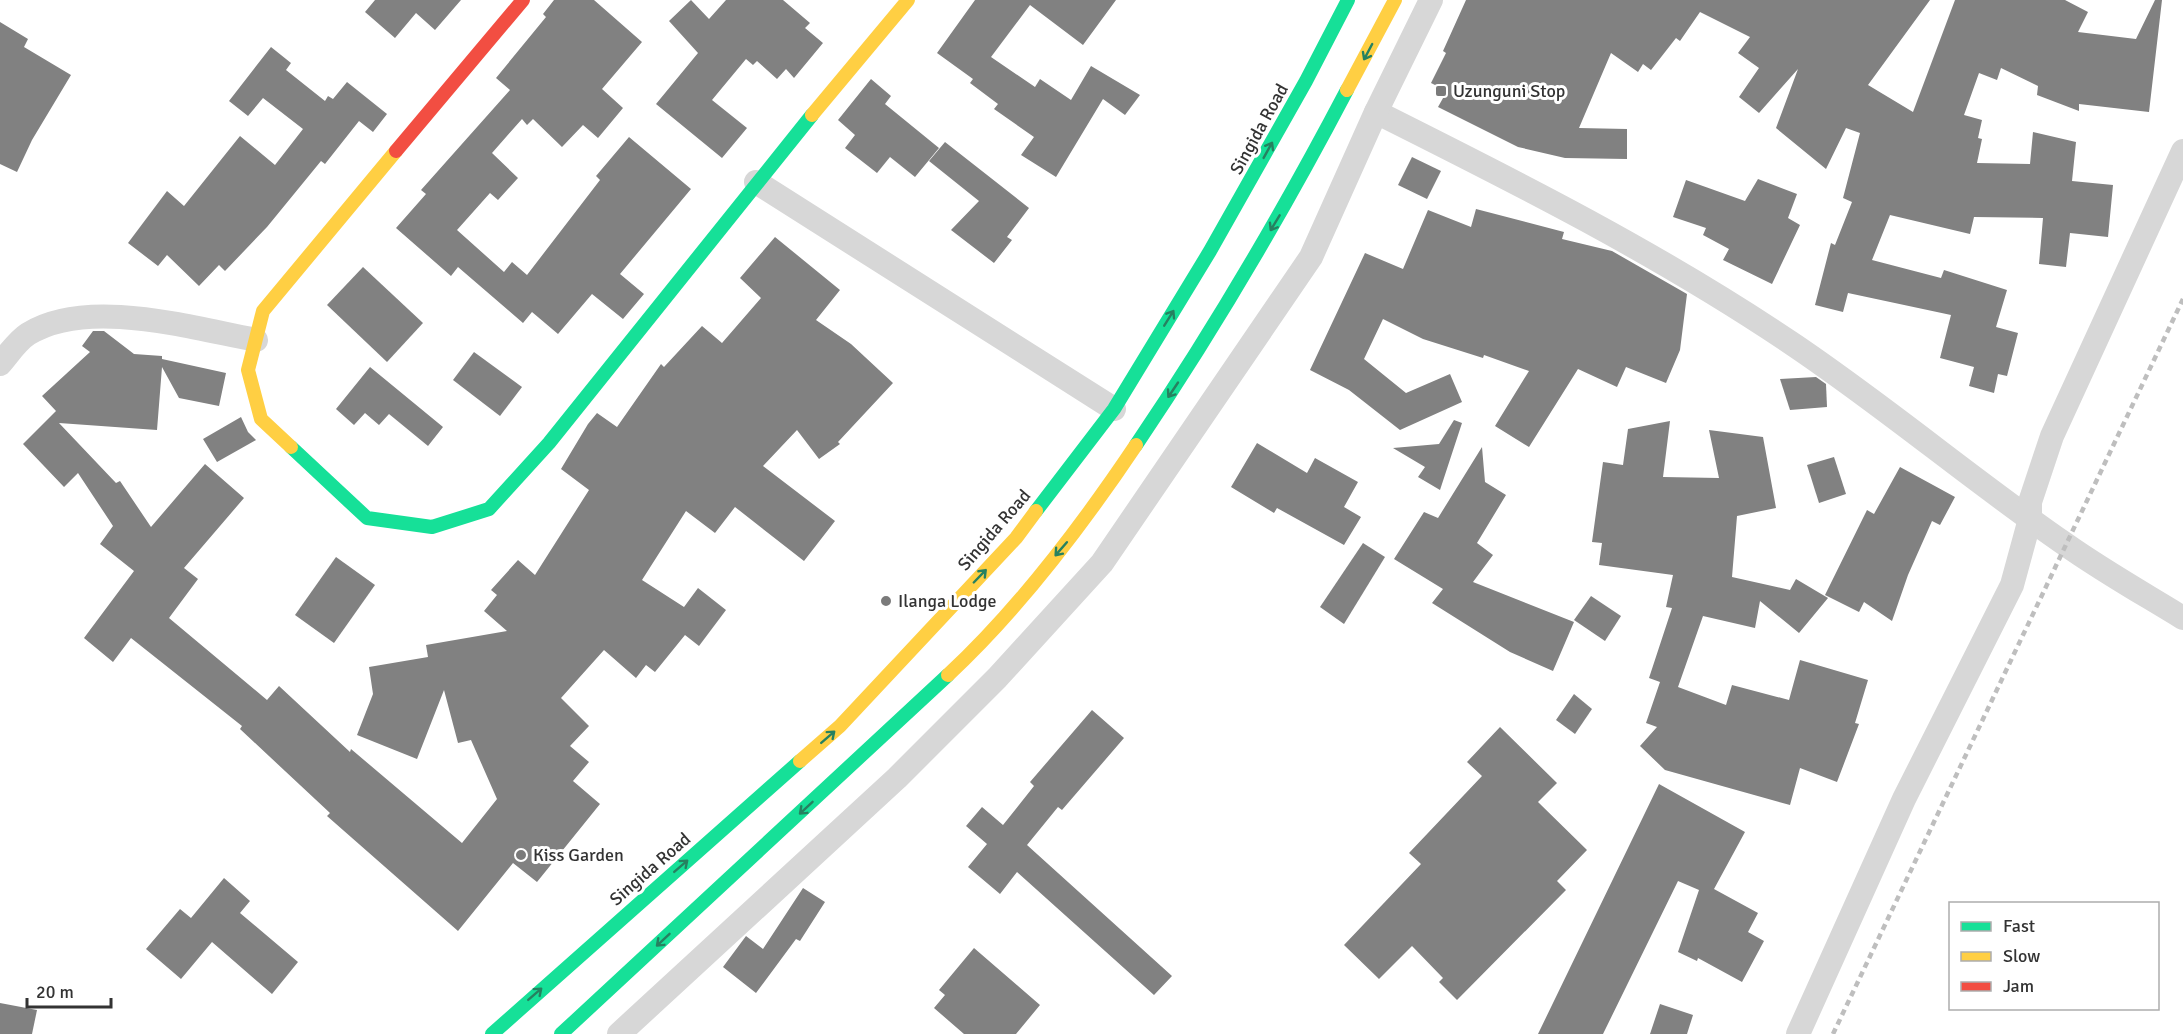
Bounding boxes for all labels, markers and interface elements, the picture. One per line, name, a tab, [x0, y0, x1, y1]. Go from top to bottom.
one-way arrow	[1361, 43, 1373, 61]
street label: Singida Road	[1225, 80, 1293, 178]
place label: Uzunguni Stop	[1453, 80, 1565, 102]
marker: Uzunguni Stop	[1434, 84, 1448, 98]
one-way arrow	[1262, 141, 1274, 158]
one-way arrow	[1269, 215, 1282, 232]
one-way arrow	[1164, 310, 1176, 327]
one-way arrow	[1167, 381, 1179, 397]
street label: Singida Road	[953, 485, 1035, 575]
one-way arrow	[1054, 541, 1068, 556]
one-way arrow	[972, 568, 987, 583]
place label: Ilanga Lodge	[898, 590, 996, 612]
marker: Ilanga Lodge	[879, 594, 893, 608]
one-way arrow	[820, 730, 835, 744]
one-way arrow	[798, 801, 813, 815]
street label: Singida Road	[605, 828, 695, 910]
place label: Kiss Garden	[533, 844, 624, 866]
marker: Kiss Garden	[514, 848, 528, 862]
one-way arrow	[673, 859, 688, 873]
legend	[1949, 902, 2159, 1010]
text: Fast	[2003, 915, 2035, 937]
one-way arrow	[655, 933, 670, 947]
text: Slow	[2003, 945, 2040, 967]
scale bar	[27, 971, 111, 1009]
text: Jam	[2003, 975, 2034, 997]
text: 20 m	[36, 981, 74, 1003]
one-way arrow	[527, 988, 543, 1001]

